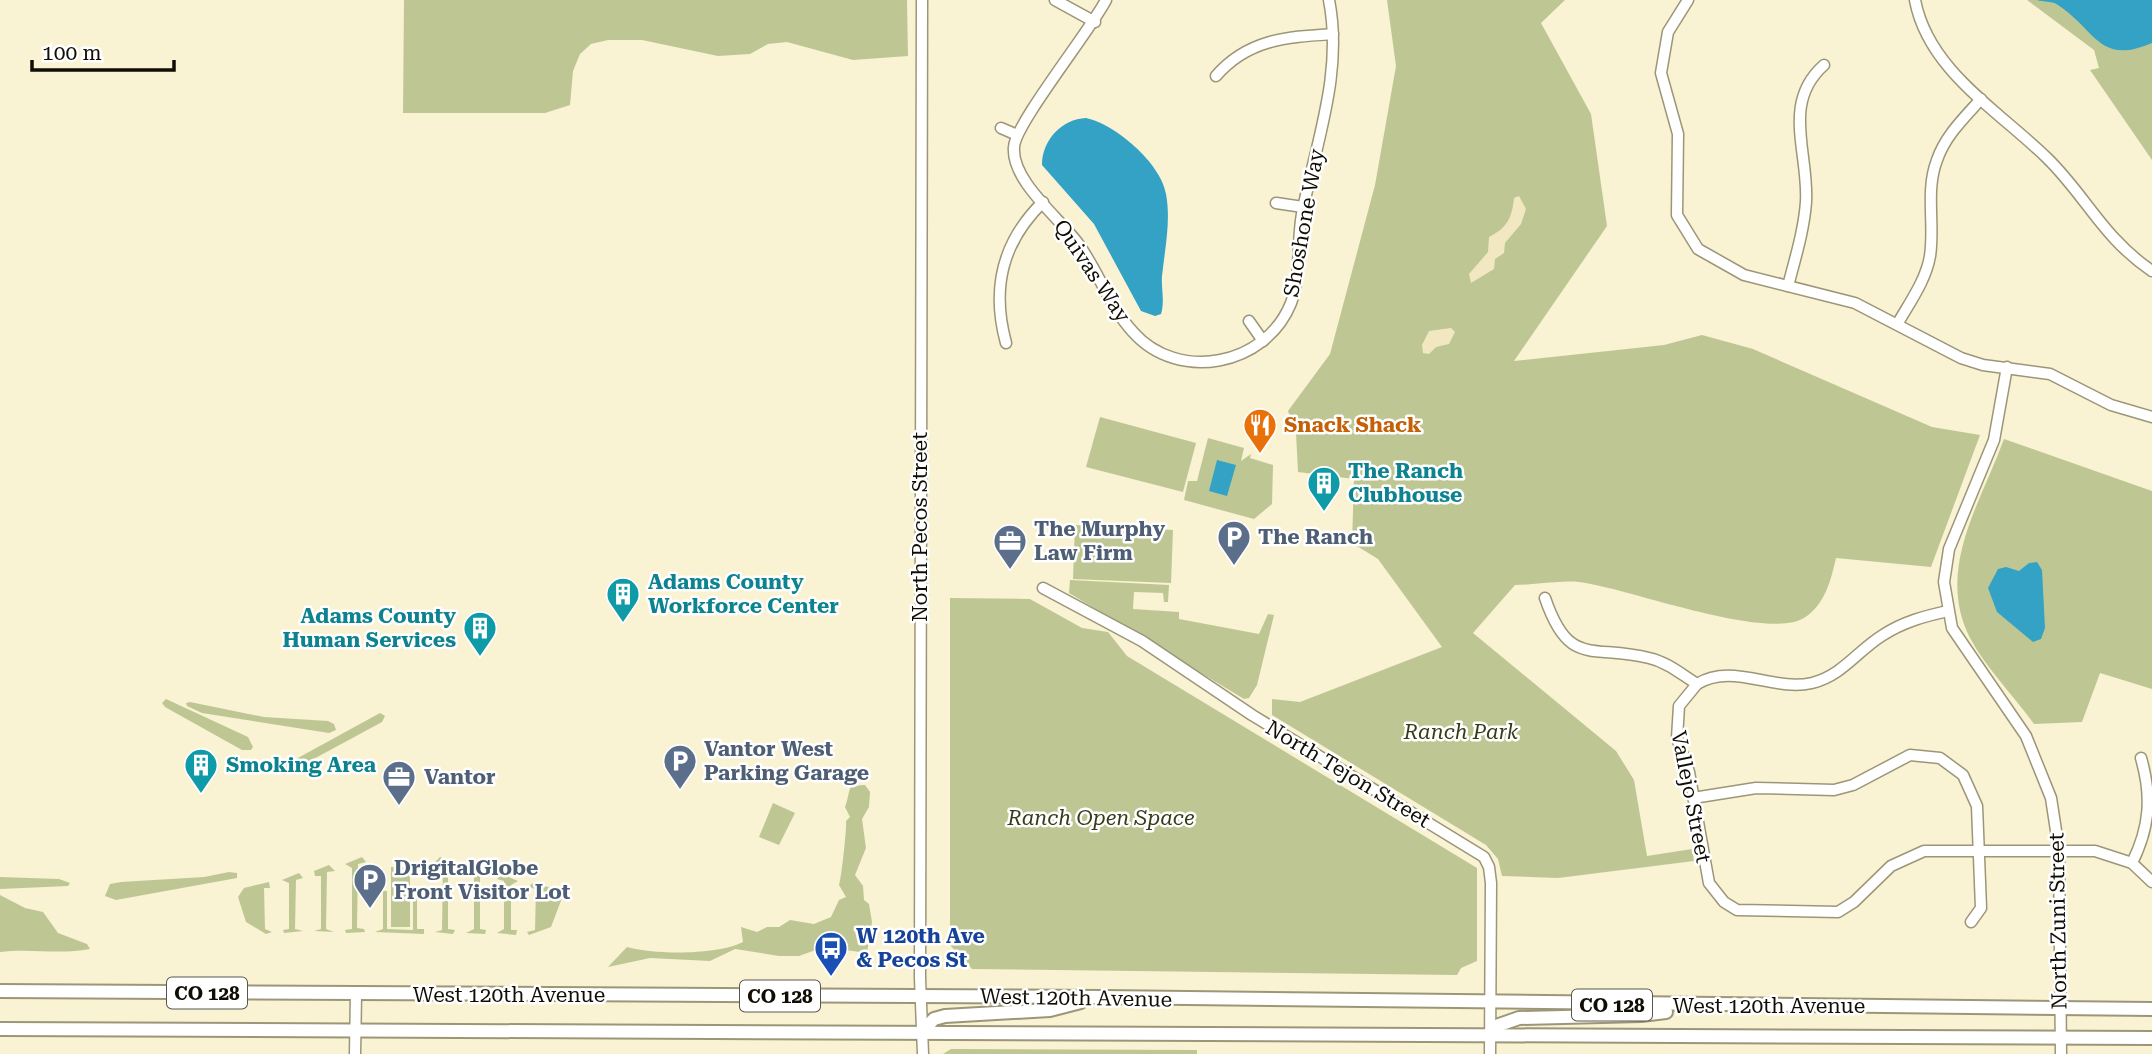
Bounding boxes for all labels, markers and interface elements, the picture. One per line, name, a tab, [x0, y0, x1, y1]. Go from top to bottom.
scale bar	[32, 28, 173, 72]
text: 100 m	[42, 41, 102, 65]
street label: Shoshone Way	[1279, 146, 1329, 299]
street label: Quivas Way	[1049, 215, 1135, 327]
restaurant icon: Snack Shack	[1241, 406, 1279, 455]
place label: Snack Shack	[1284, 413, 1422, 437]
street label: North Pecos Street	[908, 432, 932, 622]
place label: The Ranch Clubhouse	[1348, 459, 1463, 507]
building icon: The Ranch Clubhouse	[1305, 464, 1343, 513]
place label: The Murphy Law Firm	[1034, 517, 1165, 565]
parking icon: The Ranch	[1215, 518, 1253, 567]
office icon: The Murphy Law Firm	[991, 522, 1029, 571]
place label: The Ranch	[1258, 525, 1373, 549]
place label: Adams County Workforce Center	[648, 570, 839, 618]
building icon: Adams County Workforce Center	[604, 575, 642, 624]
place label: Adams County Human Services	[283, 604, 456, 652]
building icon: Adams County Human Services	[461, 609, 499, 658]
street label: North Tejon Street	[1261, 715, 1435, 833]
park label: Ranch Park	[1403, 720, 1519, 744]
street label: Vallejo Street	[1666, 729, 1716, 865]
place label: Vantor West Parking Garage	[704, 737, 869, 785]
parking icon: Vantor West Parking Garage	[661, 742, 699, 791]
building icon: Smoking Area	[182, 746, 220, 795]
place label: Smoking Area	[226, 753, 377, 777]
office icon: Vantor	[380, 758, 418, 807]
place label: Vantor	[424, 765, 496, 789]
park label: Ranch Open Space	[1006, 806, 1195, 830]
street label: North Zuni Street	[2044, 832, 2072, 1010]
place label: DrigitalGlobe Front Visitor Lot	[394, 856, 571, 904]
parking icon: DrigitalGlobe Front Visitor Lot	[351, 861, 389, 910]
place label: W 120th Ave & Pecos St	[856, 924, 985, 972]
bus stop icon: W 120th Ave & Pecos St	[812, 929, 850, 978]
road number: CO 128	[167, 978, 247, 1009]
road number: CO 128	[740, 980, 820, 1012]
street label: West 120th Avenue	[413, 983, 605, 1007]
street label: West 120th Avenue	[980, 984, 1172, 1012]
road number: CO 128	[1572, 990, 1652, 1021]
street label: West 120th Avenue	[1673, 994, 1865, 1018]

